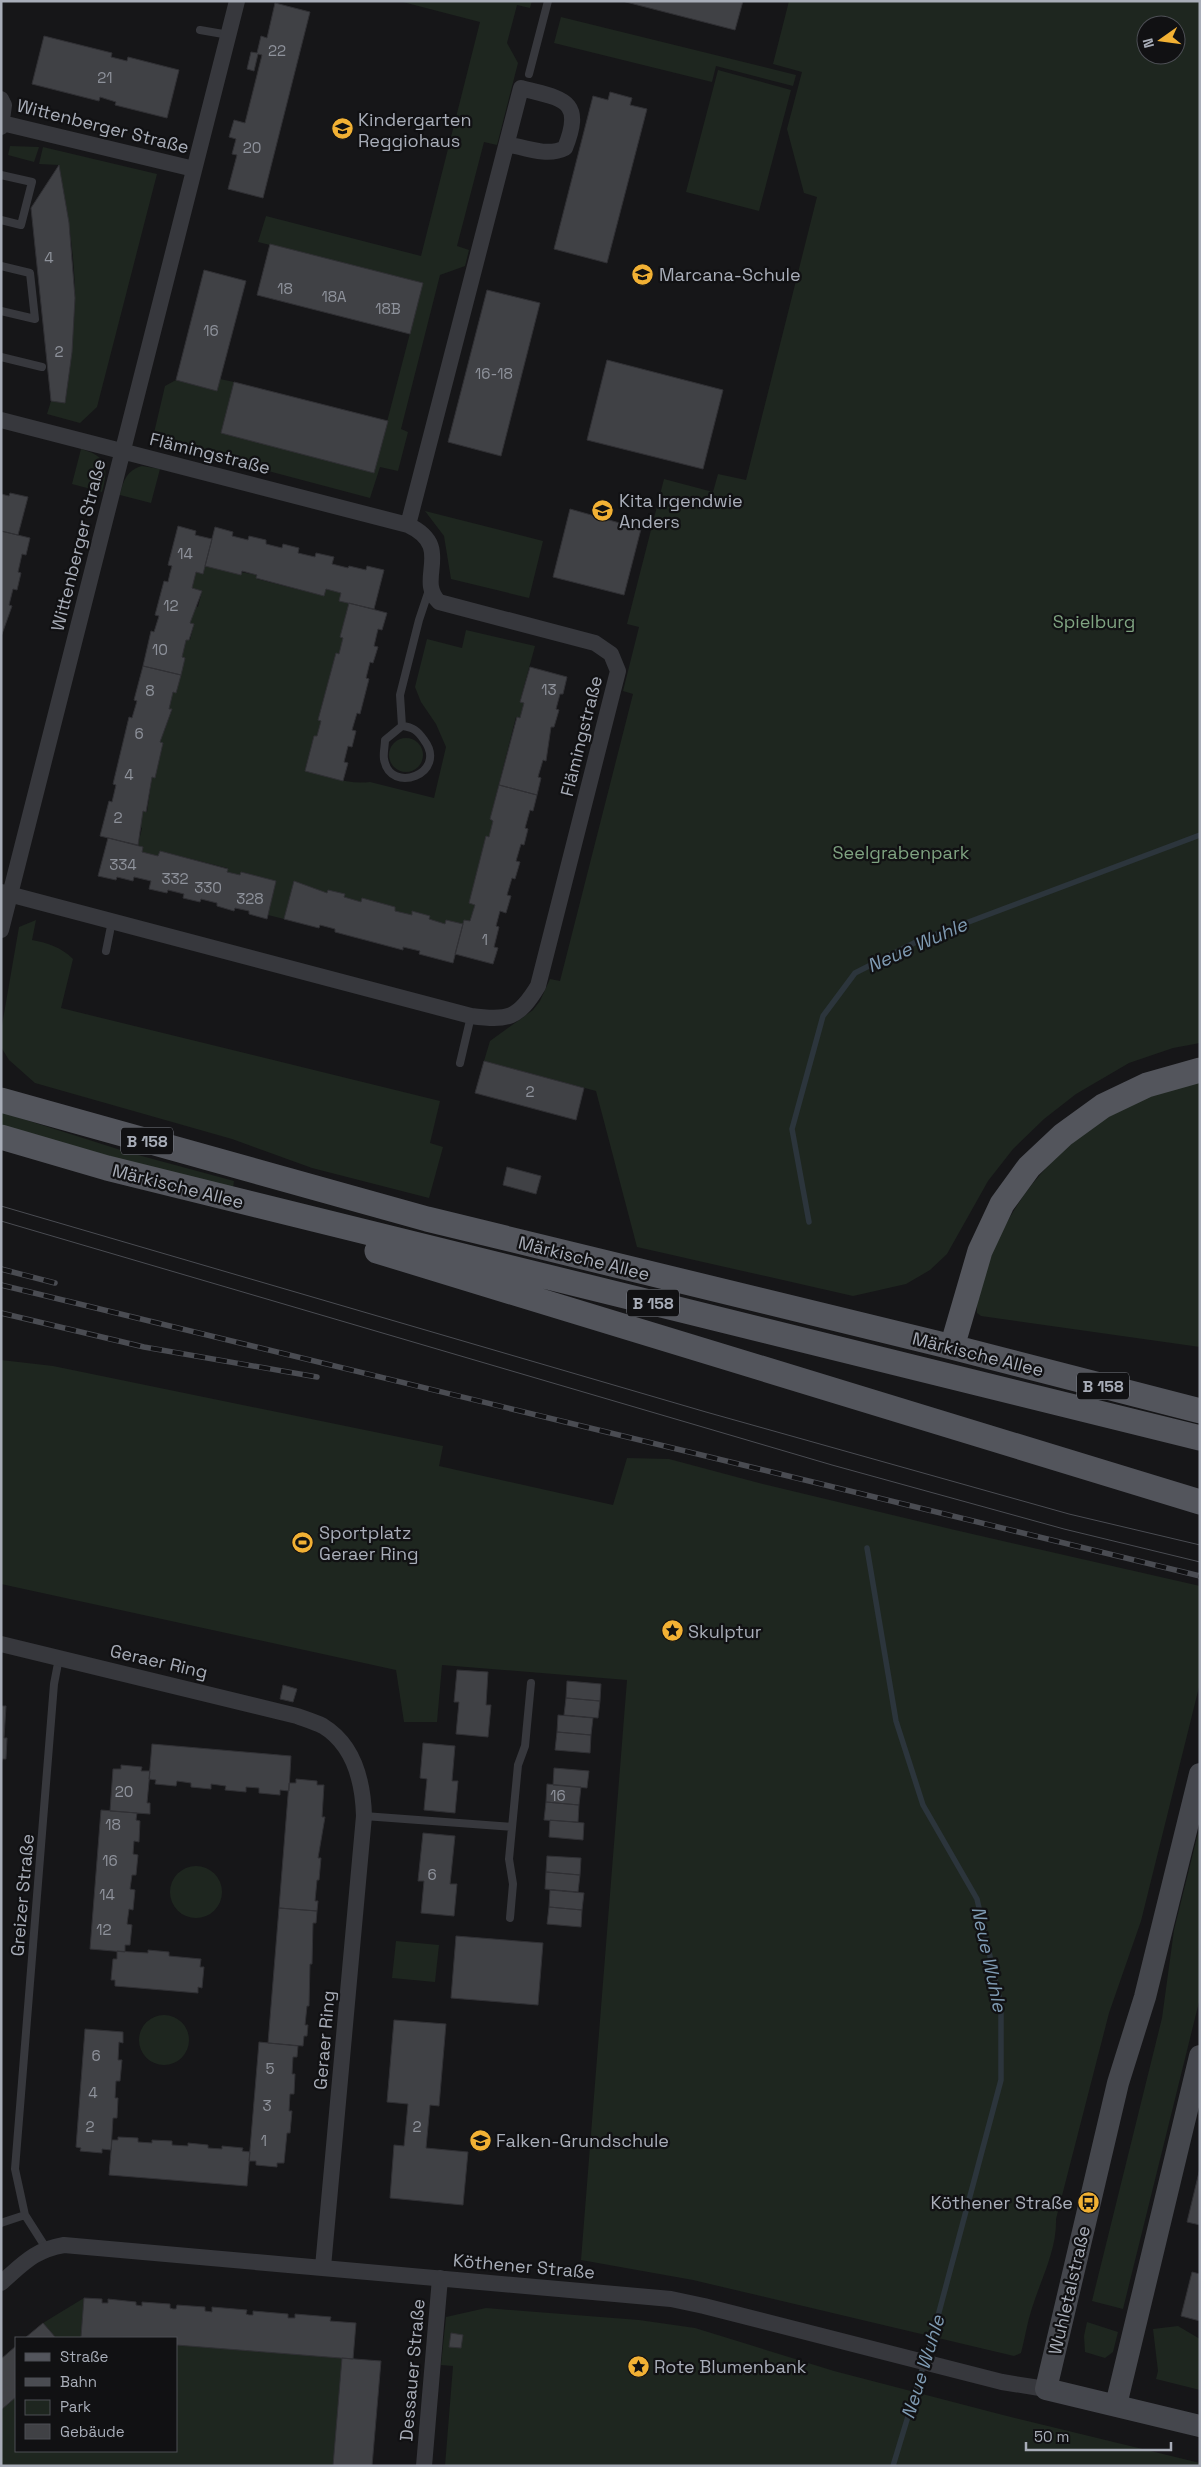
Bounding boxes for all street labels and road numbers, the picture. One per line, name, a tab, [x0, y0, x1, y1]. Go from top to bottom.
street label: Wittenberger Straße	[15, 94, 191, 158]
street label: Flämingstraße	[147, 427, 273, 479]
street label: Wittenberger Straße	[46, 457, 110, 633]
street label: Flämingstraße	[555, 673, 607, 799]
road number: B 158	[121, 1128, 173, 1154]
street label: Märkische Allee	[110, 1159, 246, 1213]
street label: Märkische Allee	[516, 1231, 652, 1285]
road number: B 158	[627, 1290, 679, 1316]
street label: Märkische Allee	[910, 1327, 1046, 1381]
road number: B 158	[1077, 1372, 1129, 1400]
street label: Geraer Ring	[108, 1639, 210, 1683]
street label: Greizer Straße	[5, 1833, 39, 1957]
street label: Geraer Ring	[308, 1989, 340, 2091]
street label: Wuhletalstraße	[1043, 2223, 1095, 2357]
street label: Köthener Straße	[452, 2248, 596, 2284]
street label: Dessauer Straße	[394, 2298, 430, 2442]

